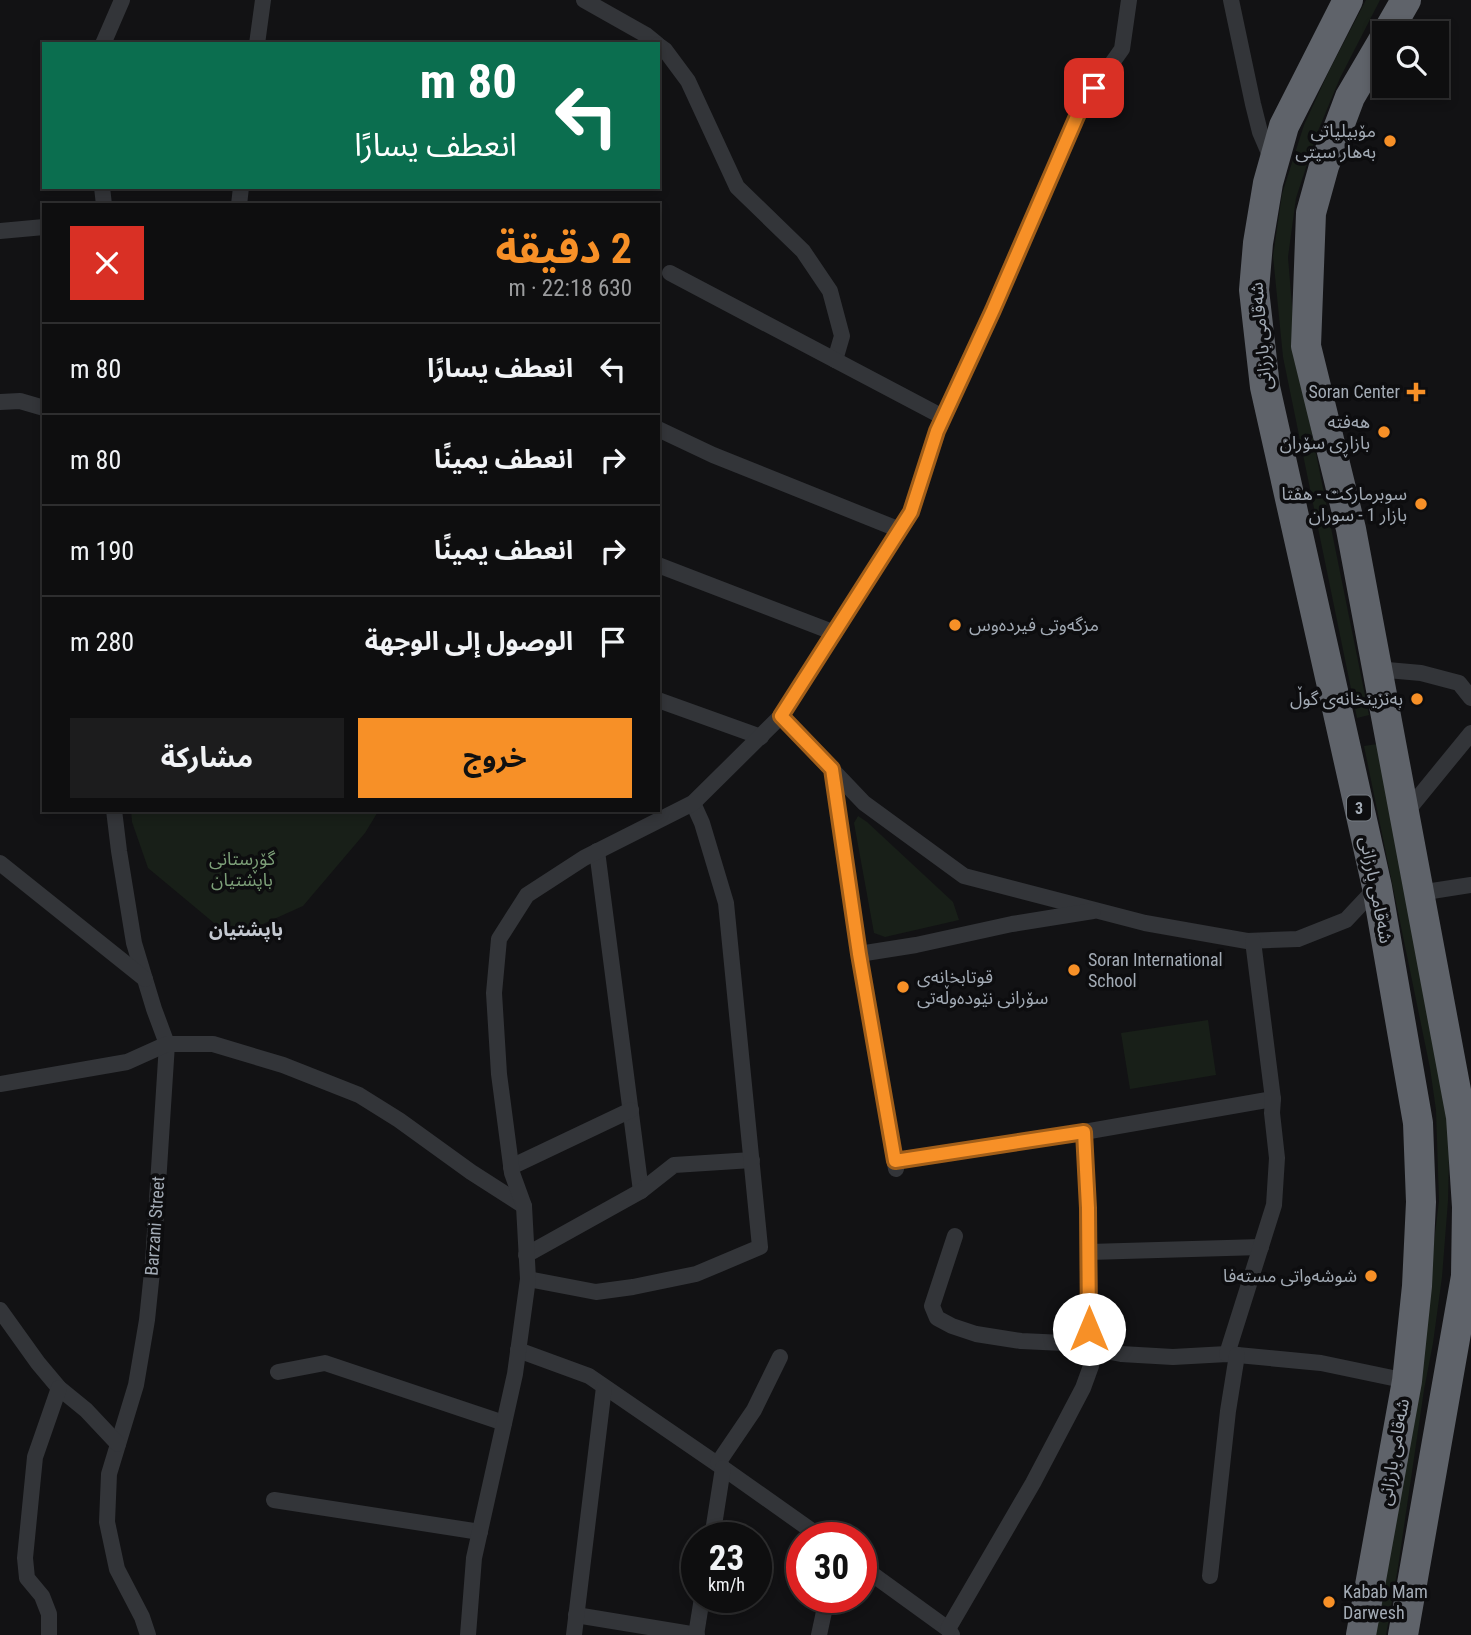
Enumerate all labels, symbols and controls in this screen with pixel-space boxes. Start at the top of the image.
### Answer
map controls [1372,21,1449,98]
button: search [1372,21,1449,98]
text: 80 m [420,53,517,110]
pin [1064,58,1124,118]
icon: arrive [1075,69,1113,107]
icon: left [541,70,632,161]
place label: مۆبیلیاتی بەهار سیتی [1295,120,1376,163]
text: انعطف يسارًا [354,126,517,164]
marker: مۆبیلیاتی بەهار سیتی [1382,133,1398,149]
text: 2 دقيقة [495,224,632,273]
button: close [70,226,144,300]
text: 630 m · 22:18 [508,275,632,302]
street label: شەقامی بارزانی [1245,281,1277,391]
icon: left [594,350,632,388]
text: انعطف يسارًا [427,353,573,383]
text: 80 m [70,354,121,384]
place label: Soran Center [1308,381,1401,402]
marker: Soran Center [1406,382,1426,402]
place label: هەفتە بازاڕی سۆران [1280,411,1370,458]
marker: هەفتە بازاڕی سۆران [1376,424,1392,440]
icon: right [594,441,632,479]
text: انعطف يمينًا [434,444,573,474]
text: 80 m [70,445,121,475]
place label: سوبرماركت - هفتا بازار 1 - سوران [1282,483,1407,526]
marker: سوبرماركت - هفتا بازار 1 - سوران [1413,496,1429,512]
icon: right [594,532,632,570]
text: انعطف يمينًا [434,535,573,565]
text: 190 m [70,536,134,566]
place label: مزگەوتی فیردەوس [969,614,1099,636]
marker: مزگەوتی فیردەوس [947,617,963,633]
icon: arrive [594,623,632,661]
text: الوصول إلى الوجهة [365,626,573,656]
text: 280 m [70,627,134,657]
place label: بەنزینخانەی گوڵ [1290,686,1403,710]
marker: بەنزینخانەی گوڵ [1409,691,1425,707]
button: مشاركة [70,718,344,798]
button: خروج [358,718,632,798]
road number: 3 [1347,796,1371,820]
street label: شەقامی بارزانی [1355,835,1397,945]
park label: گۆڕستانی باپشتیان [209,848,276,891]
district label: باپشتیان [209,918,283,942]
place label: Soran International School [1088,949,1223,991]
marker: Soran International School [1066,962,1082,978]
place label: قوتابخانەی سۆرانی نێودەوڵەتی [917,966,1048,1009]
marker: قوتابخانەی سۆرانی نێودەوڵەتی [895,979,911,995]
street label: Barzani Street [141,1176,168,1276]
place label: شوشەواتی مستەفا [1223,1265,1357,1287]
marker: شوشەواتی مستەفا [1363,1268,1379,1284]
position arrow [1052,1292,1126,1366]
street label: شەقامی بارزانی [1374,1397,1414,1507]
speed limit sign: 30 [786,1522,877,1613]
text: 23 [709,1538,744,1579]
text: km/h [708,1574,745,1595]
place label: Kabab Mam Darwesh [1343,1581,1428,1623]
marker: Kabab Mam Darwesh [1321,1594,1337,1610]

